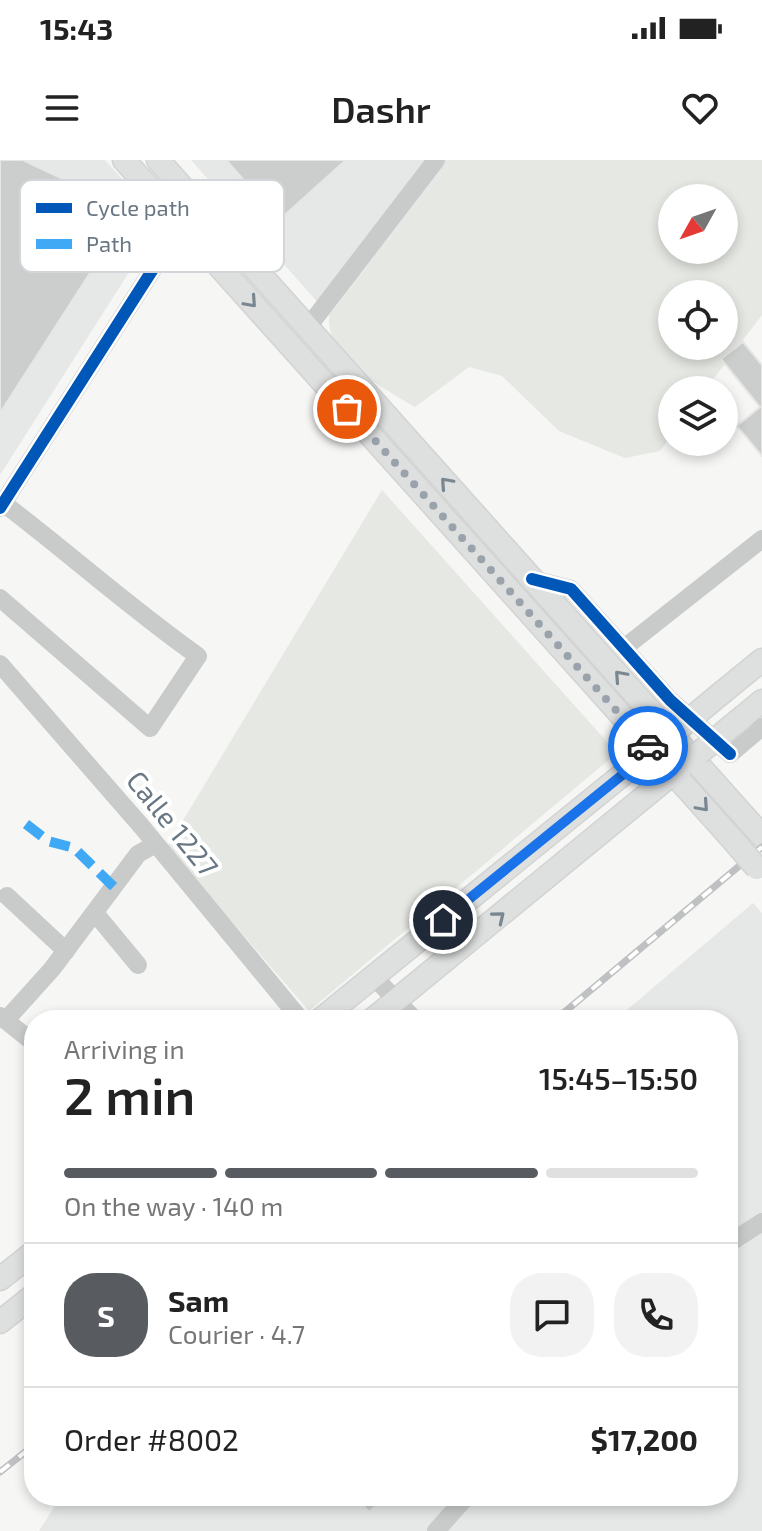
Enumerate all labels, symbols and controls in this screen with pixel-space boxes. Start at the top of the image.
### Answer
text: 15:43 [40,10,113,46]
icon: menu [40,86,84,130]
icon: heart [678,86,722,130]
text: Dashr [331,87,431,130]
legend [20,180,284,272]
north arrow [658,184,738,264]
map controls [658,184,738,456]
text: Cycle path [86,194,190,220]
text: Path [86,230,132,256]
button: locate [658,280,738,360]
one-way arrow [241,292,255,307]
pin [313,375,381,443]
button: layers [658,376,738,456]
icon: bag [325,387,369,431]
one-way arrow [442,477,456,492]
one-way arrow [615,671,629,686]
courier [608,706,688,786]
icon: car [626,724,670,768]
street label: Calle 1227 [120,763,226,883]
one-way arrow [693,797,707,812]
pin [409,886,477,954]
icon: home [421,898,465,942]
one-way arrow [490,912,505,926]
text: Arriving in [64,1033,185,1064]
text: 15:45–15:50 [539,1060,698,1096]
text: 2 min [64,1063,195,1125]
text: On the way · 140 m [64,1190,283,1221]
button: chat [510,1273,594,1357]
button: phone [614,1273,698,1357]
text: Sam [168,1282,229,1318]
text: S [97,1297,115,1333]
text: Courier · 4.7 [168,1318,305,1349]
text: Order #8002 [64,1421,239,1457]
text: $17,200 [590,1421,698,1457]

